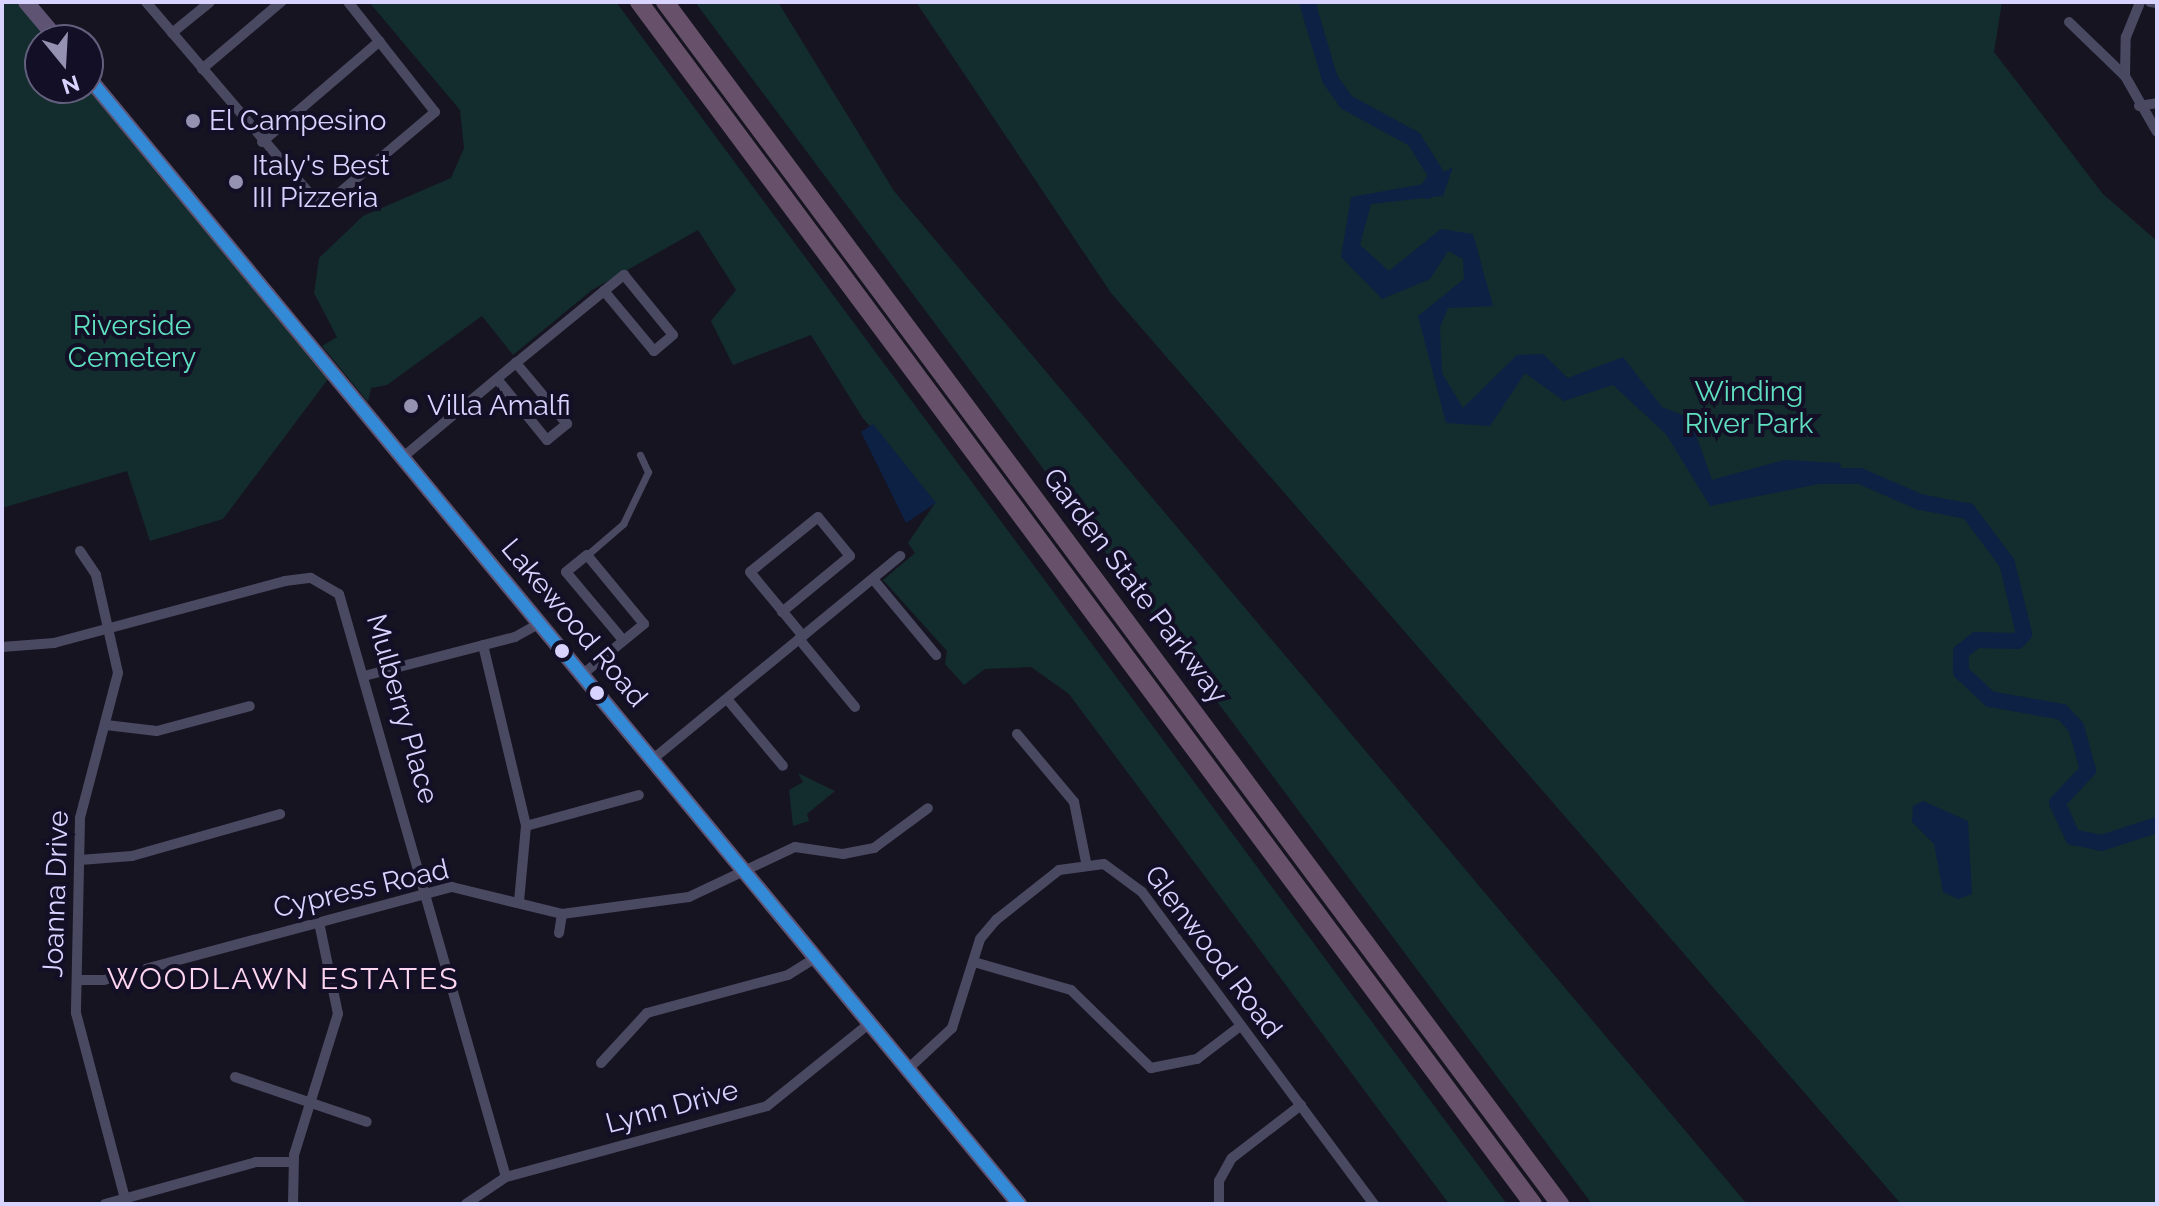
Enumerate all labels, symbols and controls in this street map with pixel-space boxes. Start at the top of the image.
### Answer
north arrow [24,24,104,104]
text: N [59,70,83,100]
place label: El Campesino [209,104,387,138]
marker: El Campesino [184,112,202,130]
place label: Italy's Best III Pizzeria [252,149,390,215]
marker: Italy's Best III Pizzeria [227,173,245,191]
park label: Riverside Cemetery [68,309,196,375]
park label: Winding River Park [1684,375,1814,441]
place label: Villa Amalfi [427,389,571,423]
marker: Villa Amalfi [402,397,420,415]
street label: Garden State Parkway [1036,462,1234,710]
street label: Lakewood Road [494,532,654,714]
street label: Mulberry Place [359,610,445,808]
unlabelled marker [554,643,570,659]
unlabelled marker [589,685,605,701]
street label: Joanna Drive [36,810,76,978]
street label: Cypress Road [270,853,452,925]
street label: Glenwood Road [1137,859,1289,1045]
district label: WOODLAWN ESTATES [107,961,459,997]
street label: Lynn Drive [602,1073,742,1141]

